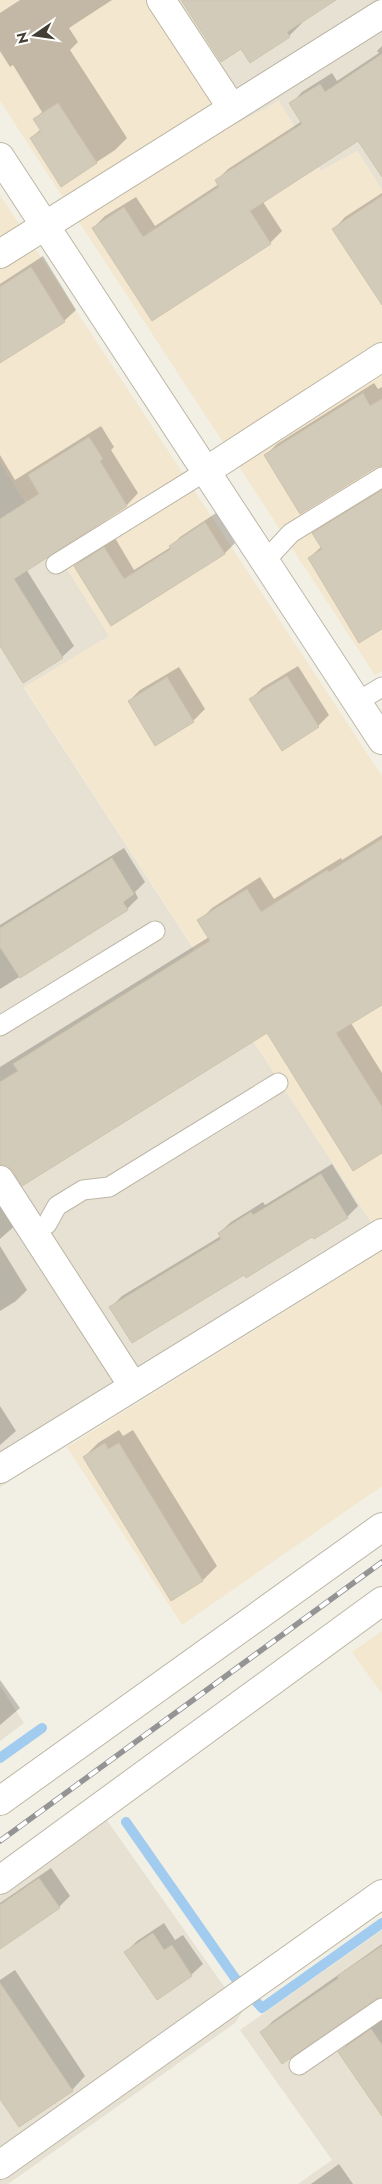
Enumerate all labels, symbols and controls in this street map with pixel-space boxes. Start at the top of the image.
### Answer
north arrow [10,10,60,60]
text: N [11,30,33,46]

